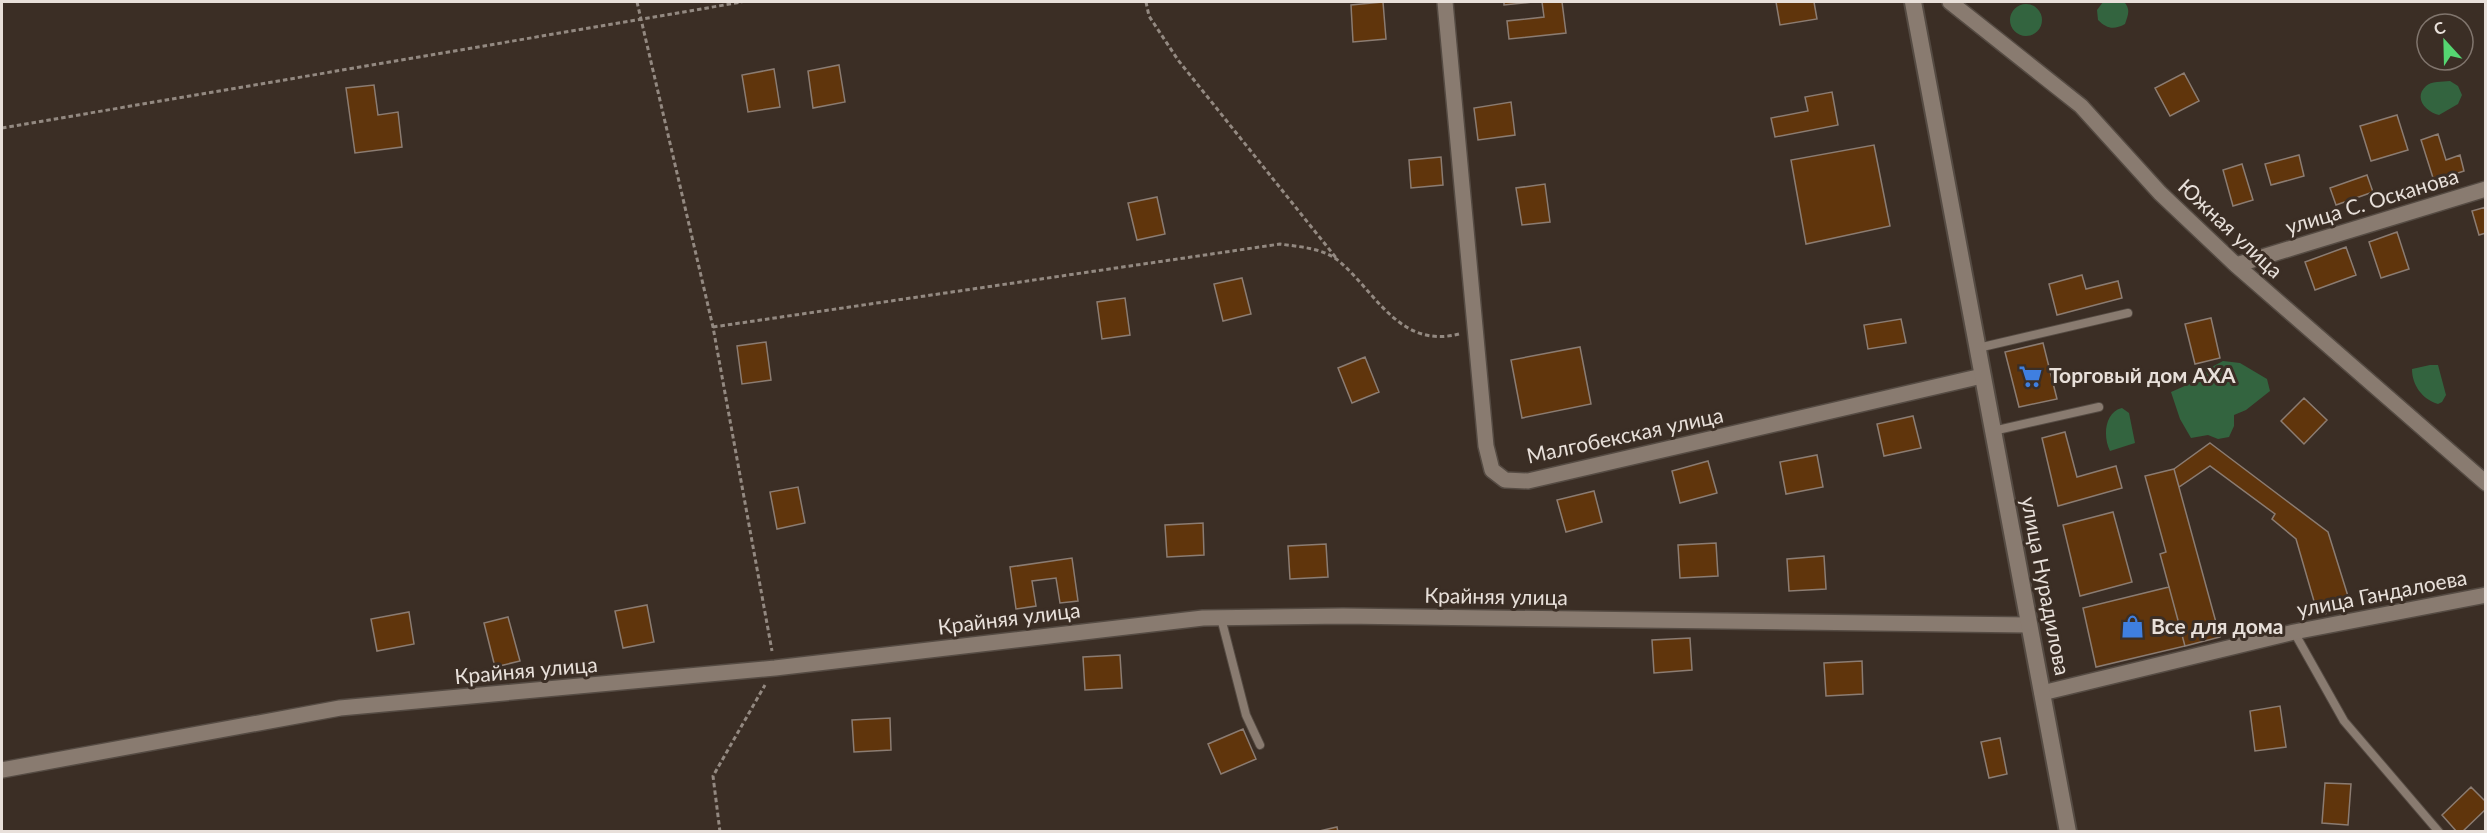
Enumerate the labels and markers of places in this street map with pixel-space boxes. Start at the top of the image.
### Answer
place label: Торговый дом АХА [2049,362,2236,387]
supermarket icon: Торговый дом АХА [2018,363,2044,389]
place label: Все для дома [2151,613,2283,638]
shop icon: Все для дома [2120,614,2146,640]

